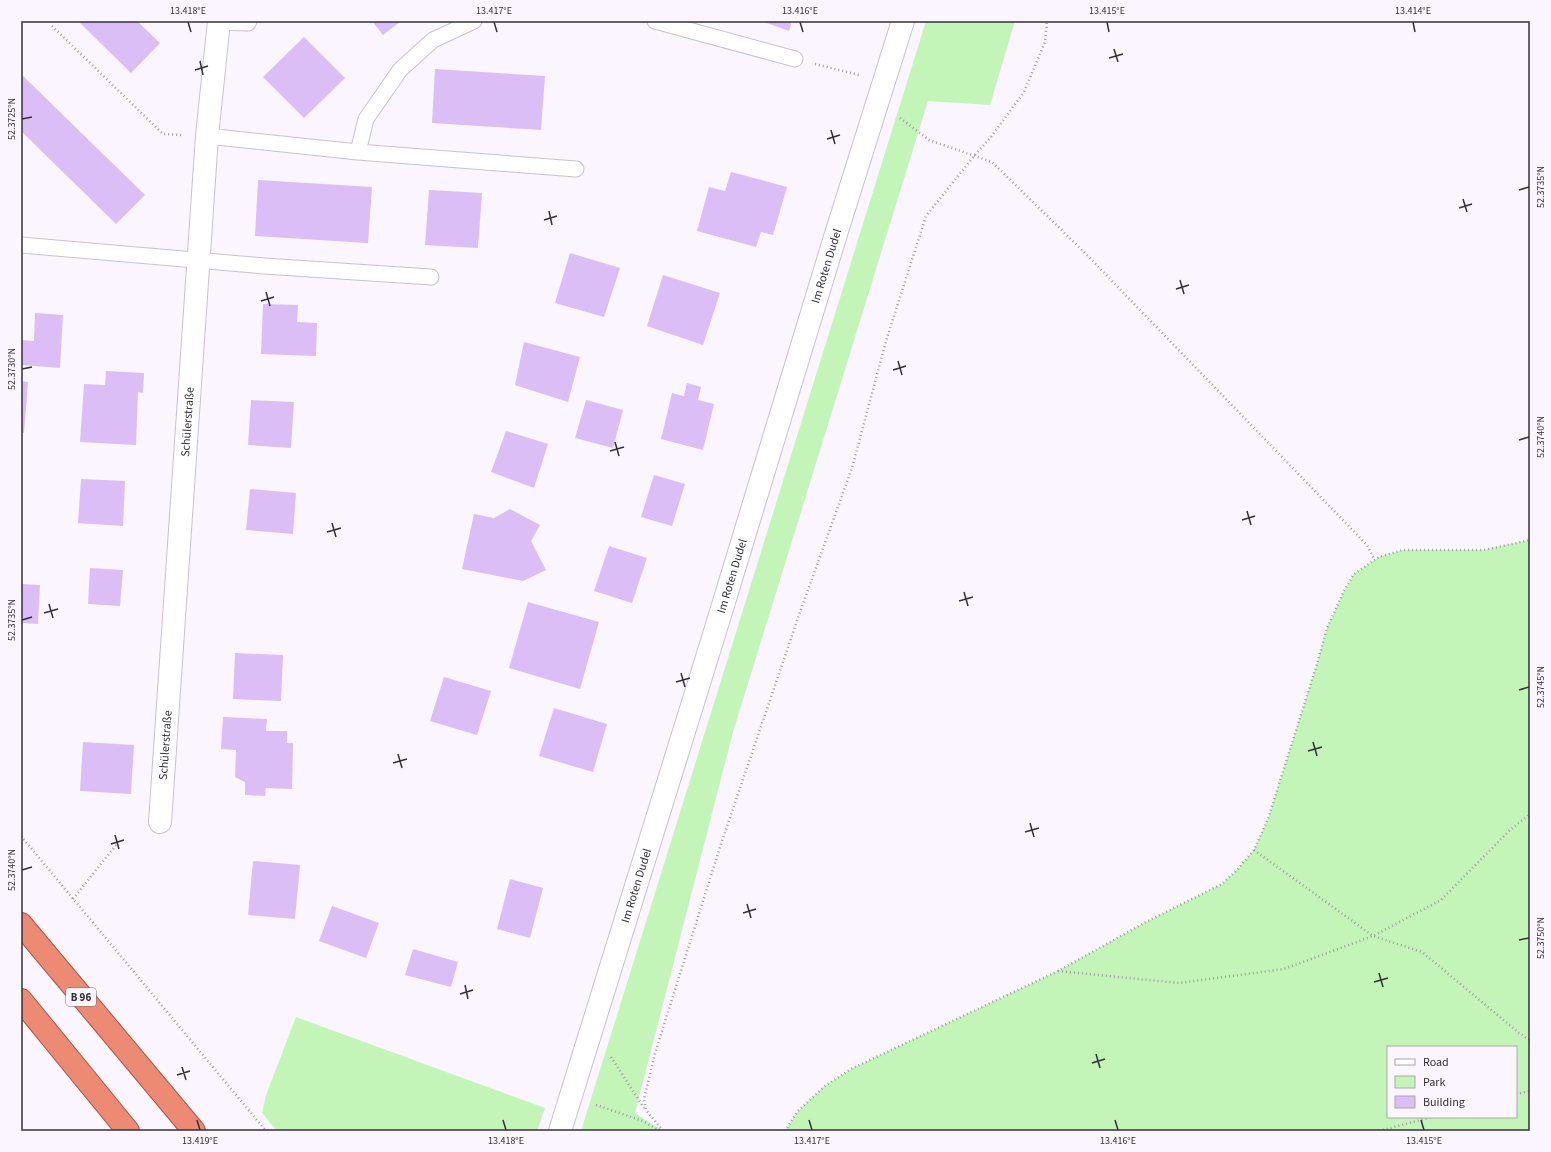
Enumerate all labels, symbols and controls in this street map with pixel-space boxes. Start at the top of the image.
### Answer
text: 13.418°E [170,4,206,18]
text: 13.417°E [476,4,512,18]
text: 13.416°E [782,4,818,18]
text: 13.415°E [1089,4,1125,18]
text: 13.414°E [1395,4,1431,18]
text: 52.3725°N [5,98,19,140]
text: 52.3735°N [1534,166,1548,208]
street label: Im Roten Dudel [807,227,846,305]
text: 52.3730°N [5,348,19,390]
street label: Schülerstraße [177,387,199,457]
text: 52.3740°N [1534,416,1548,458]
street label: Im Roten Dudel [713,537,752,615]
text: 52.3735°N [5,599,19,641]
text: 52.3745°N [1534,666,1548,708]
street label: Schülerstraße [155,710,177,781]
street label: Im Roten Dudel [617,846,656,925]
text: 52.3740°N [5,849,19,891]
text: 52.3750°N [1534,917,1548,959]
road number: B 96 [66,988,96,1006]
legend [1387,1046,1517,1118]
text: Road [1423,1054,1449,1071]
text: Park [1423,1074,1445,1091]
text: Building [1423,1094,1465,1111]
text: 13.419°E [182,1134,218,1148]
text: 13.418°E [488,1134,524,1148]
text: 13.417°E [794,1134,830,1148]
text: 13.416°E [1100,1134,1136,1148]
text: 13.415°E [1406,1134,1442,1148]

